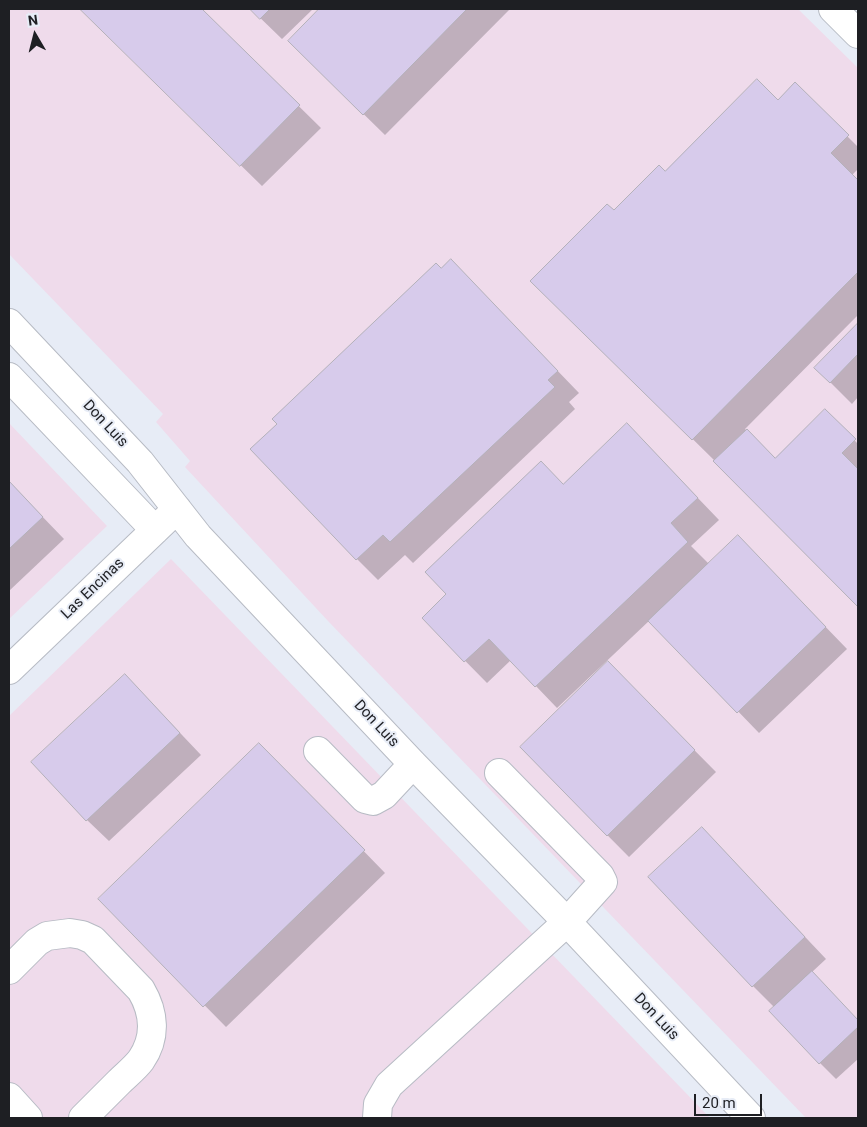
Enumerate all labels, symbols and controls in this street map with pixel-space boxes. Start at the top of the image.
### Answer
north arrow [10,10,60,60]
text: N [27,12,39,29]
street label: Don Luis [79,397,131,451]
street label: Las Encinas [58,555,128,623]
street label: Don Luis [350,697,402,751]
street label: Don Luis [630,990,682,1044]
scale bar [697,1084,764,1116]
text: 20 m [702,1094,736,1112]

